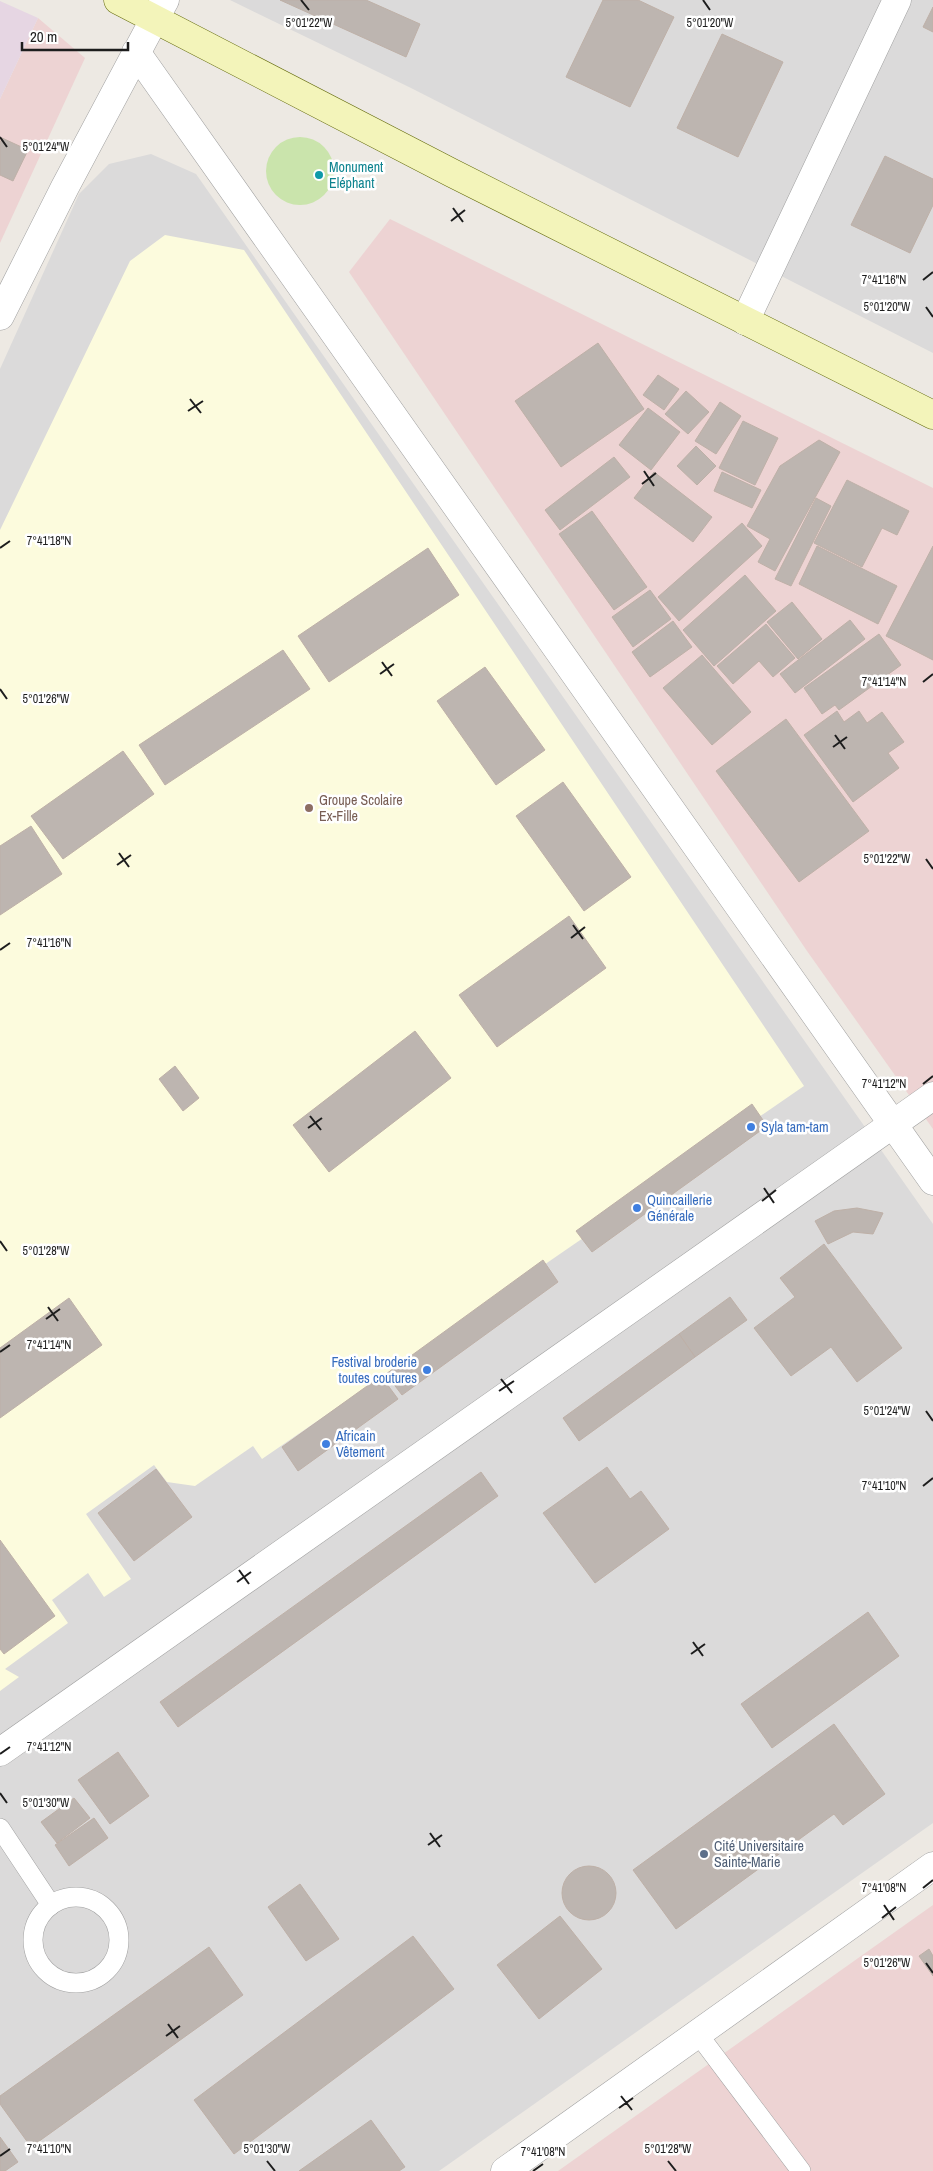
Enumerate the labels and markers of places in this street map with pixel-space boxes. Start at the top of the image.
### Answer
place label: Monument Eléphant [329,158,383,192]
marker: Monument Eléphant [313,169,325,181]
place label: Groupe Scolaire Ex-Fille [319,791,403,825]
marker: Groupe Scolaire Ex-Fille [303,802,315,814]
place label: Syla tam-tam [761,1118,829,1136]
marker: Syla tam-tam [745,1121,757,1133]
place label: Quincaillerie Générale [647,1191,712,1225]
marker: Quincaillerie Générale [631,1202,643,1214]
place label: Festival broderie toutes coutures [331,1353,417,1387]
marker: Festival broderie toutes coutures [421,1364,433,1376]
place label: Africain Vêtement [335,1427,385,1461]
marker: Africain Vêtement [320,1438,332,1450]
place label: Cité Universitaire Sainte-Marie [714,1837,804,1871]
marker: Cité Universitaire Sainte-Marie [698,1848,710,1860]

